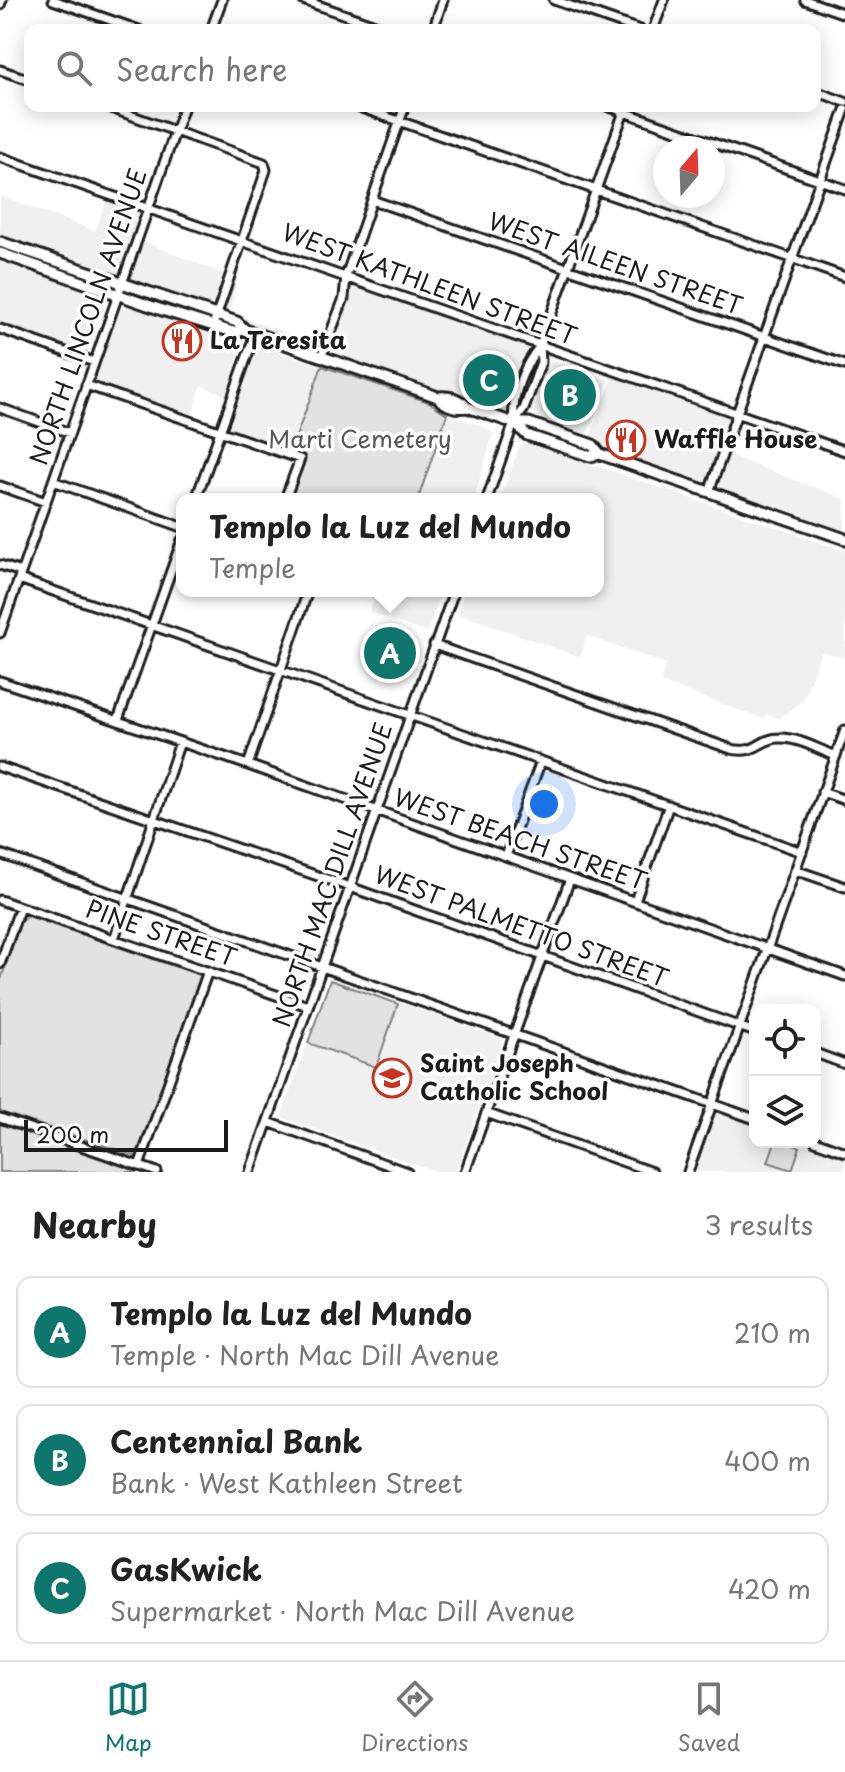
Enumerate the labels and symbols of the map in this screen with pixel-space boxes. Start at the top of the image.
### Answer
north arrow [653,136,725,208]
street label: NORTH LINCOLN AVENUE [19,163,155,469]
street label: WEST AILEEN STREET [484,202,748,323]
street label: WEST KATHLEEN STREET [277,213,582,353]
restaurant icon: La Teresita [161,320,203,362]
place label: La Teresita [210,321,347,357]
pin: C [463,350,515,410]
pin: B [544,365,596,425]
restaurant icon: Waffle House [605,419,647,461]
park label: Marti Cemetery [268,420,452,456]
place label: Waffle House [654,420,817,456]
pin: A [364,623,416,683]
street label: NORTH MAC DILL AVENUE [262,717,400,1031]
street label: WEST BEACH STREET [389,778,652,898]
your location [524,784,564,824]
street label: WEST PALMETTO STREET [370,855,674,995]
street label: PINE STREET [82,890,242,975]
place label: Saint Joseph Catholic School [420,1044,608,1108]
school or university icon: Saint Joseph Catholic School [371,1057,413,1099]
scale bar [24,1116,228,1152]

